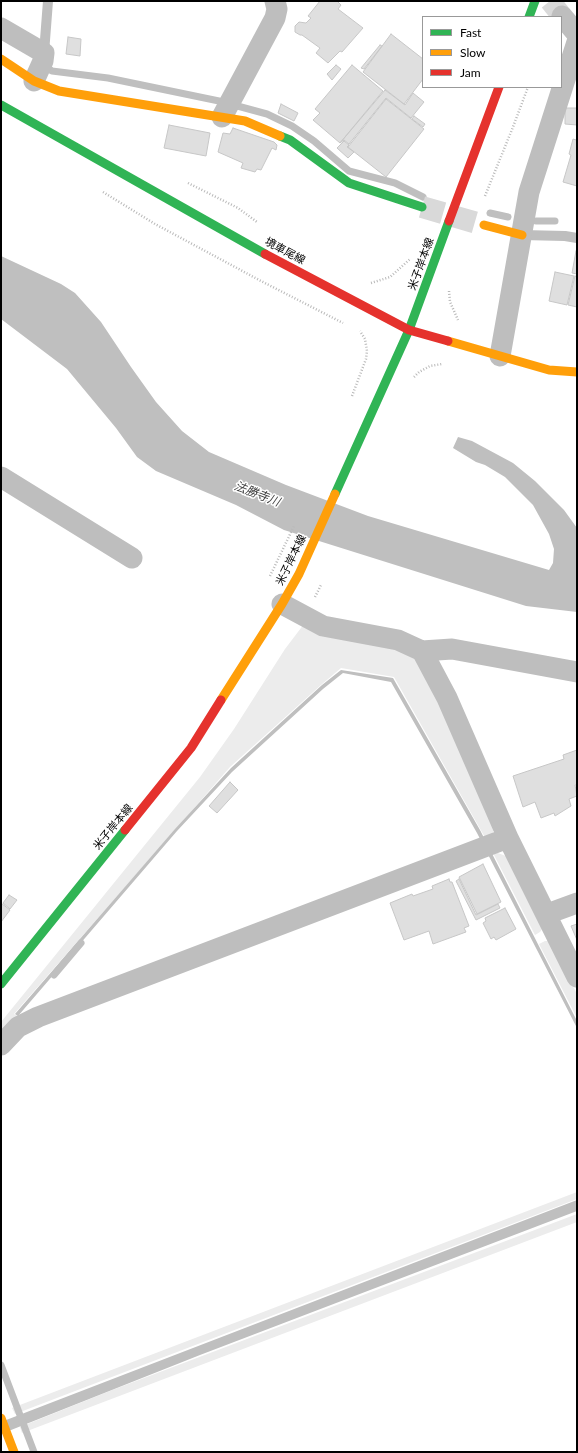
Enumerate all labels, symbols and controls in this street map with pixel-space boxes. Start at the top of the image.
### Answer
legend [422,16,562,88]
text: Fast [460,25,481,40]
text: Slow [460,45,485,60]
text: Jam [460,65,481,80]
street label: 境車尾線 [262,235,308,267]
street label: 米子岸本線 [405,236,437,292]
water label: 法勝寺川 [232,479,282,509]
street label: 米子岸本線 [273,532,309,588]
street label: 米子岸本線 [91,801,135,853]

